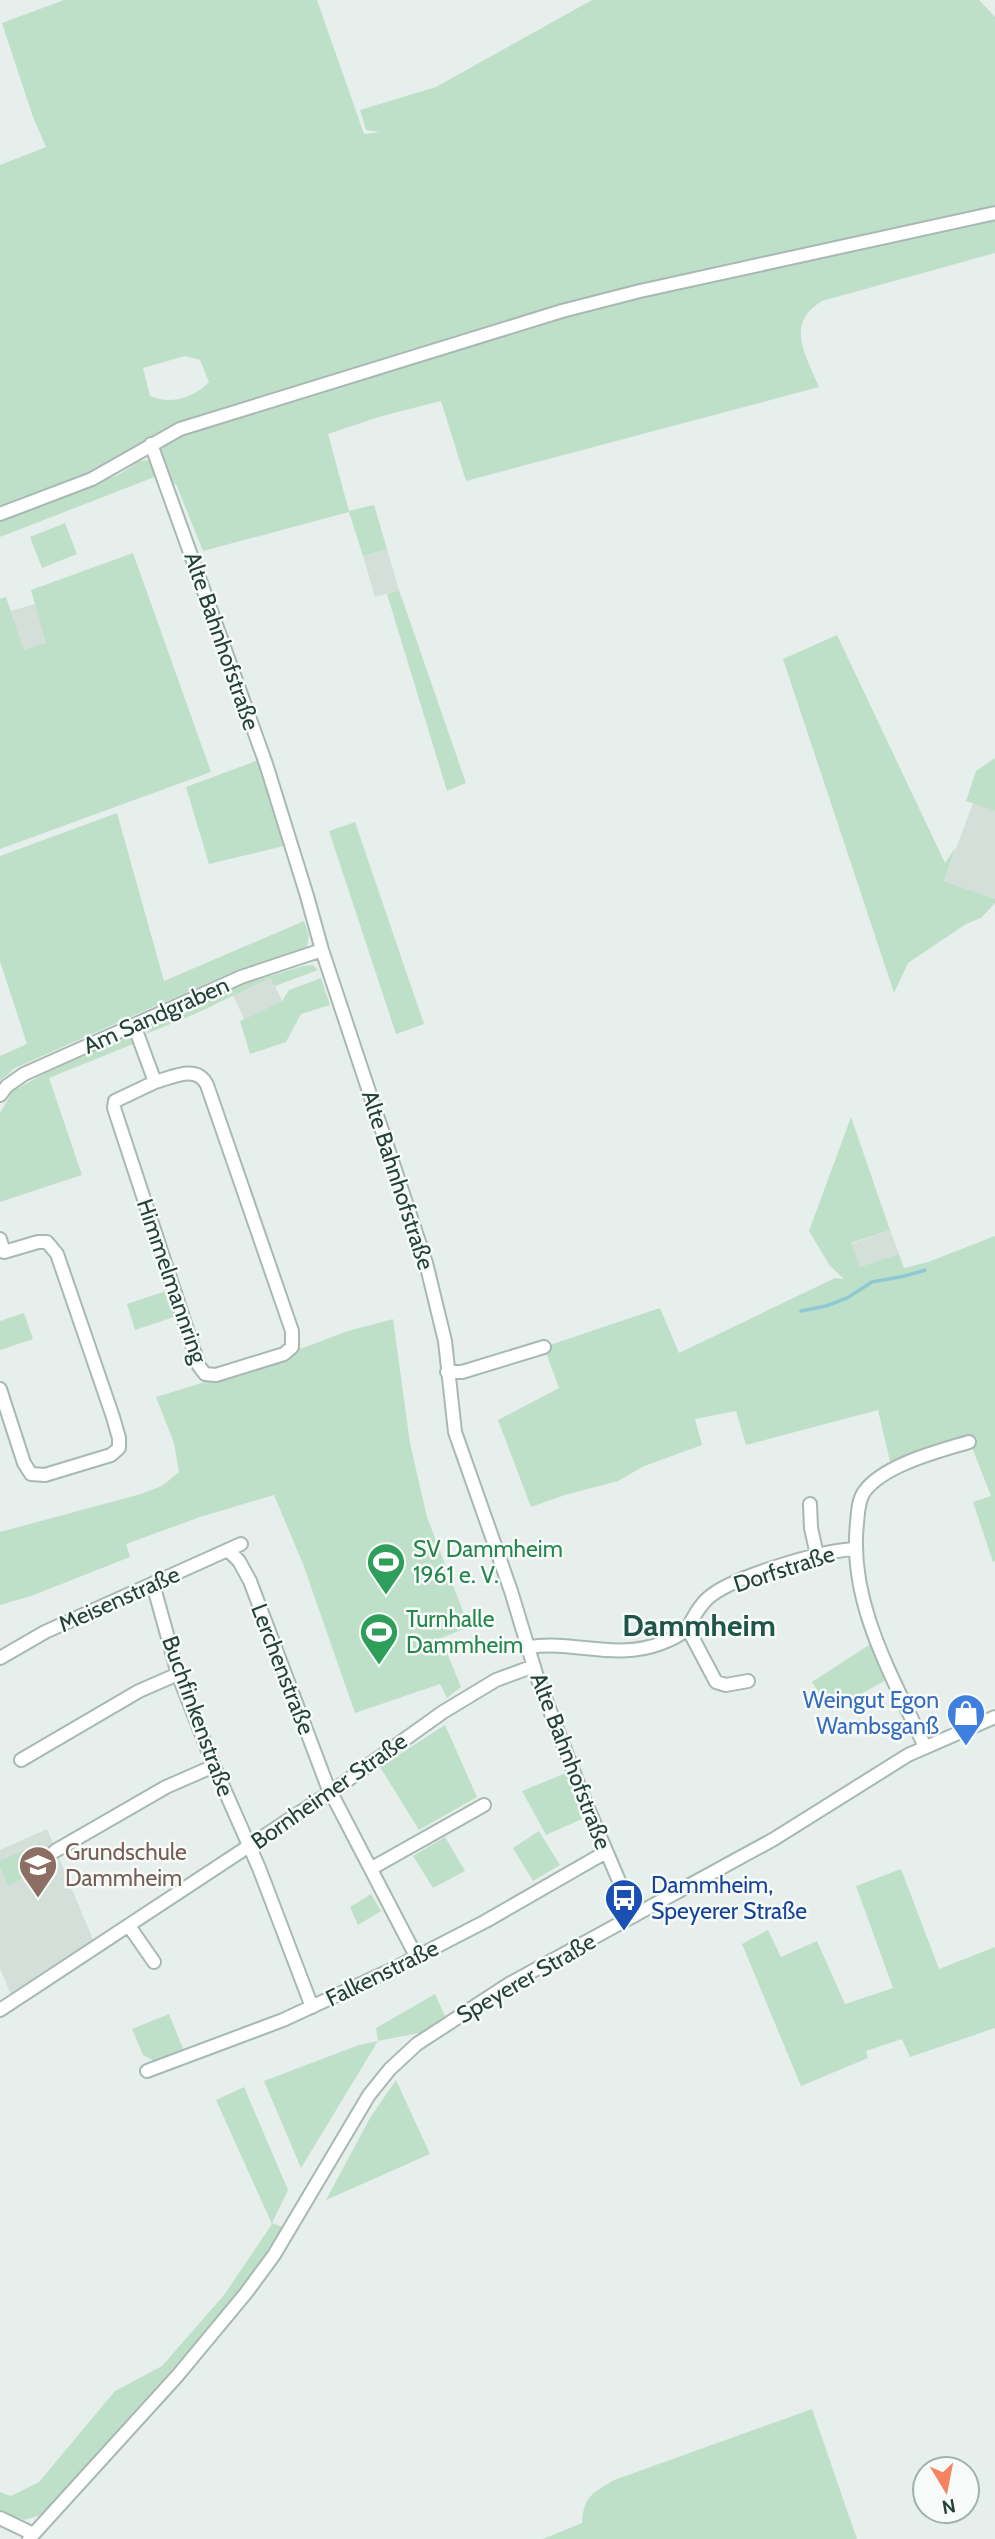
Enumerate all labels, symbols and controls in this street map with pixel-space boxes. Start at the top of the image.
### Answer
street label: Alte Bahnhofstraße [178,548,266,734]
street label: Am Sandgraben [79,970,233,1060]
street label: Alte Bahnhofstraße [356,1087,440,1273]
street label: Himmelmannring [131,1195,213,1367]
place label: SV Dammheim 1961 e. V. [413,1535,563,1589]
street label: Dorfstraße [730,1539,838,1598]
sports icon: SV Dammheim 1961 e. V. [365,1541,407,1596]
street label: Meisenstraße [54,1560,184,1638]
street label: Lerchenstraße [245,1600,321,1739]
place label: Turnhalle Dammheim [406,1605,523,1659]
district label: Dammheim [622,1607,776,1644]
sports icon: Turnhalle Dammheim [358,1611,400,1666]
street label: Buchfinkenstraße [156,1632,240,1800]
street label: Alte Bahnhofstraße [524,1669,618,1854]
place label: Weingut Egon Wambsganß [803,1686,939,1740]
shop icon: Weingut Egon Wambsganß [945,1692,987,1747]
street label: Bornheimer Straße [246,1727,413,1855]
place label: Grundschule Dammheim [65,1838,187,1892]
school or university icon: Grundschule Dammheim [17,1844,59,1899]
place label: Dammheim, Speyerer Straße [651,1871,807,1925]
bus stop icon: Dammheim, Speyerer Straße [603,1877,645,1932]
street label: Speyerer Straße [451,1927,601,2029]
street label: Falkenstraße [321,1934,443,2012]
north arrow [911,2455,981,2525]
text: N [940,2494,957,2519]

